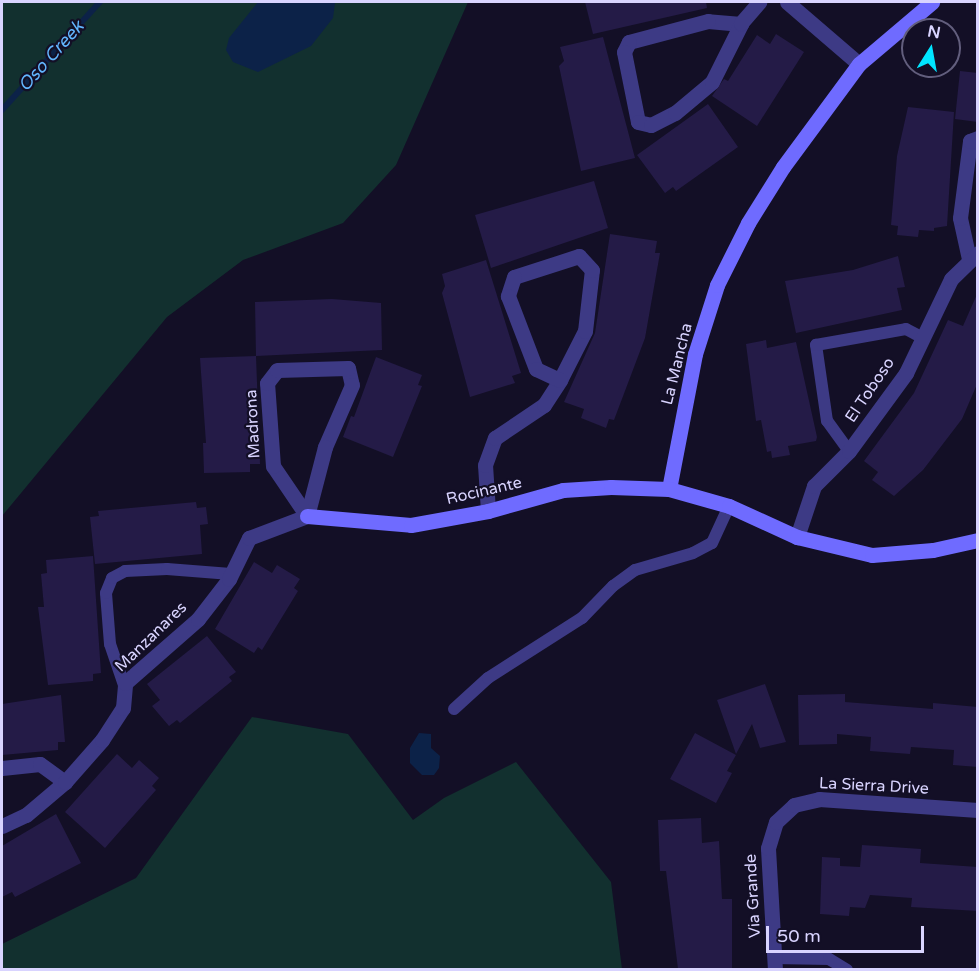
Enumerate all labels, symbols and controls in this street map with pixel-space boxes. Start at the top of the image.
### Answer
water label: Oso Creek [14,16,88,96]
north arrow [901,18,961,78]
text: N [926,21,942,43]
street label: La Mancha [658,321,696,407]
street label: El Toboso [841,354,899,426]
street label: Madrona [242,389,264,459]
street label: Rocinante [444,473,524,509]
street label: Manzanares [111,598,191,676]
street label: La Sierra Drive [819,774,929,798]
street label: Via Grande [741,853,765,939]
scale bar [769,914,926,952]
text: 50 m [777,925,821,947]

